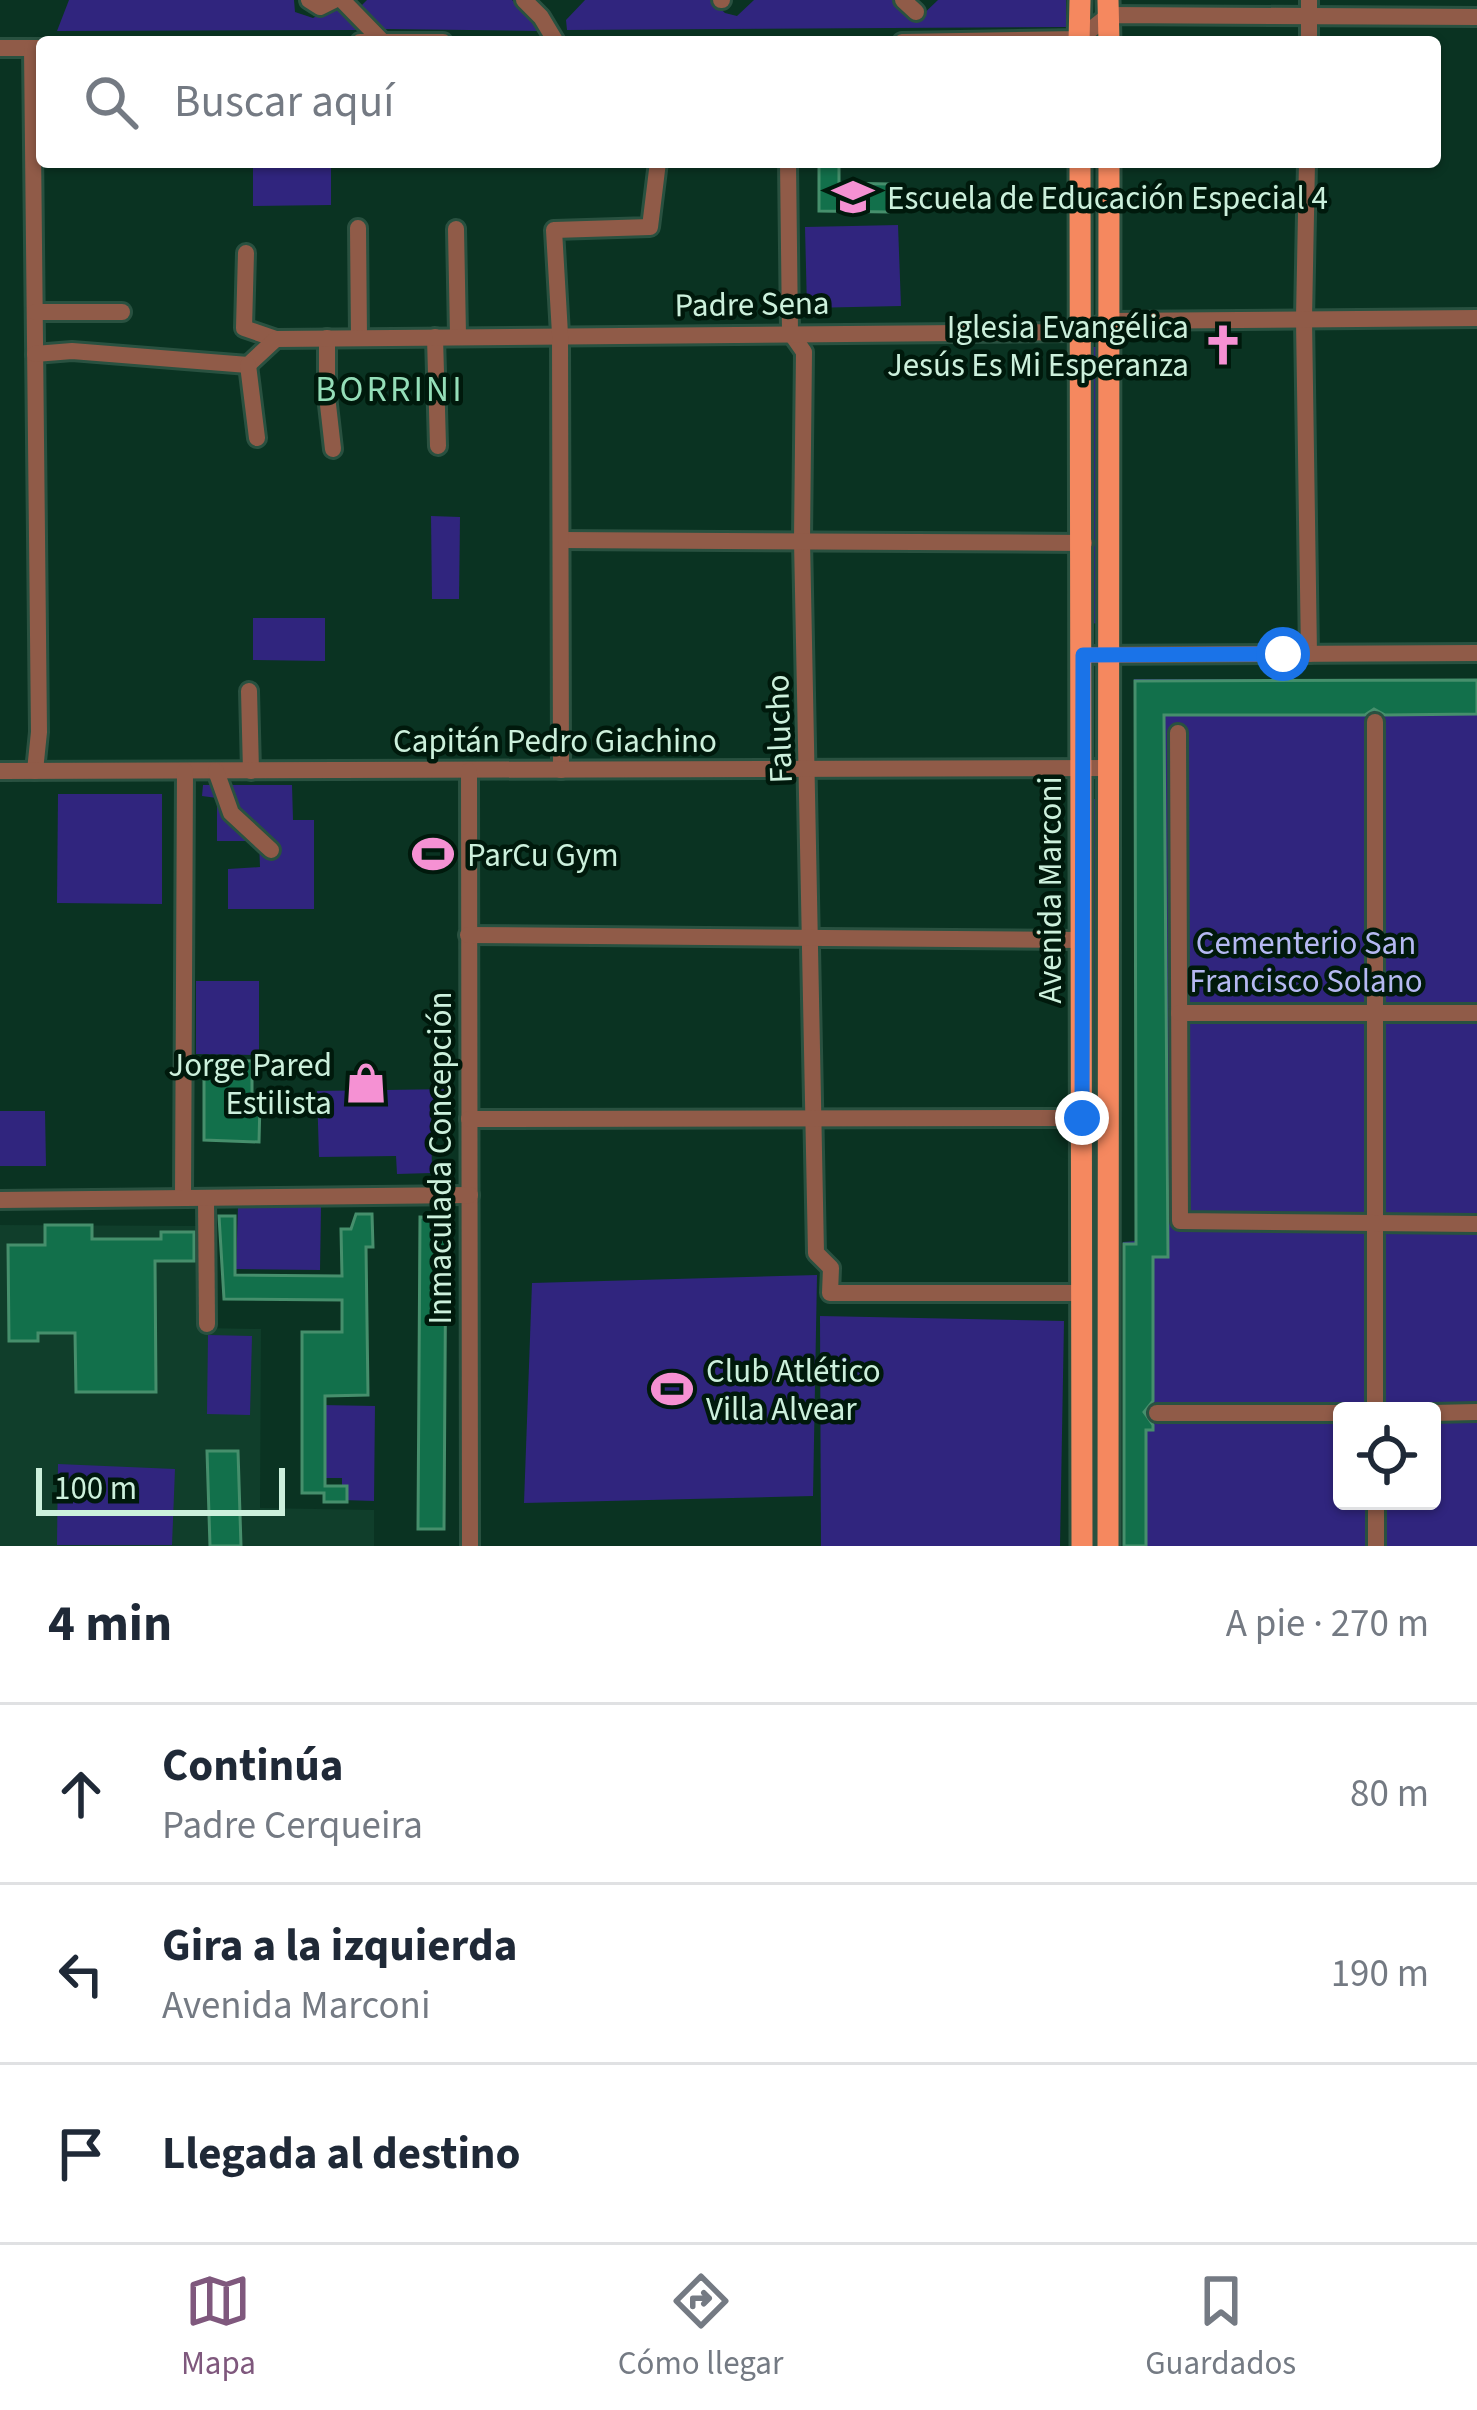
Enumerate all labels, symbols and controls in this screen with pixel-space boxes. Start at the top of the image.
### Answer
search box [36,36,1441,168]
icon: search [78,69,144,135]
text: Buscar aquí [174,70,394,134]
school or university icon: Escuela de Educación Especial 4 [830,174,876,220]
place label: Escuela de Educación Especial 4 [887,175,1328,222]
street label: Padre Sena [674,280,830,329]
place label: Iglesia Evangélica Jesús Es Mi Esperanza [887,304,1189,389]
church icon: Iglesia Evangélica Jesús Es Mi Esperanza [1200,322,1246,368]
district label: BORRINI [315,364,465,415]
route start [1256,627,1310,681]
street label: Falucho [754,674,805,784]
street label: Capitán Pedro Giachino [393,718,717,765]
street label: Avenida Marconi [1027,776,1074,1004]
sports icon: ParCu Gym [410,831,456,877]
place label: ParCu Gym [467,832,619,879]
park label: Cementerio San Francisco Solano [1189,920,1423,1005]
street label: Inmaculada Concepción [417,991,464,1325]
place label: Jorge Pared Estilista [168,1042,332,1127]
shop icon: Jorge Pared Estilista [343,1060,389,1106]
route end [1055,1091,1109,1145]
place label: Club Atlético Villa Alvear [706,1348,881,1433]
sports icon: Club Atlético Villa Alvear [649,1366,695,1412]
map controls [1333,1402,1441,1510]
button: locate [1333,1402,1441,1510]
scale bar [36,1462,285,1515]
text: 100 m [54,1465,137,1512]
text: 4 min [48,1588,172,1660]
text: A pie · 270 m [1226,1596,1429,1652]
text: Continúa [162,1734,344,1798]
icon: ahead [48,1761,114,1827]
text: 80 m [1350,1766,1429,1822]
text: Padre Cerqueira [162,1798,423,1854]
text: Gira a la izquierda [162,1914,518,1978]
icon: left [48,1941,114,2007]
text: 190 m [1331,1946,1429,2002]
text: Avenida Marconi [162,1978,431,2034]
icon: arrive [48,2121,114,2187]
text: Llegada al destino [162,2122,521,2186]
tab: Mapa [181,2268,256,2387]
tab: Cómo llegar [618,2268,783,2387]
tab: Guardados [1145,2268,1296,2387]

